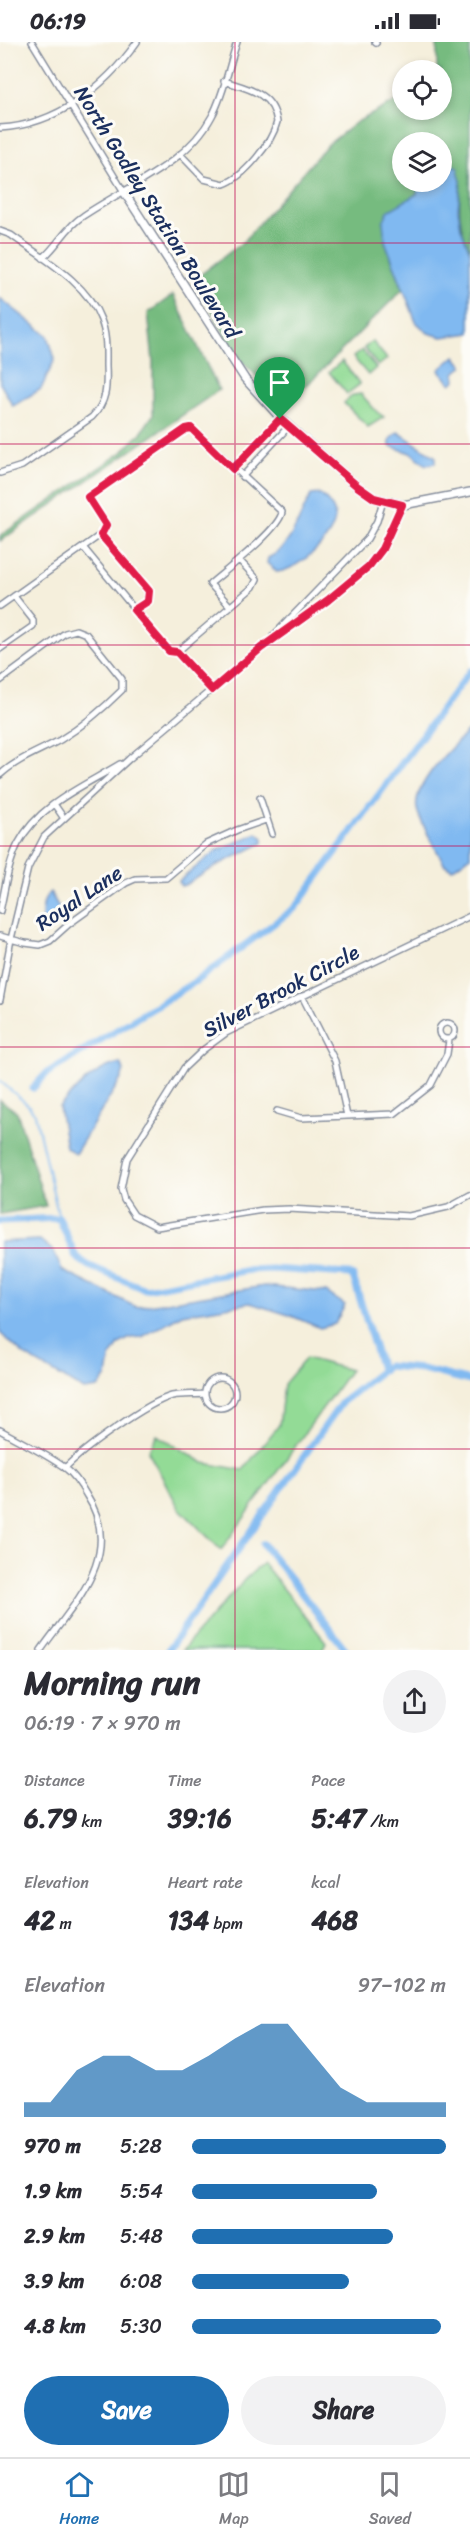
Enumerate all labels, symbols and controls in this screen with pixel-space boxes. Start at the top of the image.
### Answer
text: 06:19 [30,2,86,41]
map controls [392,60,452,192]
button: locate [392,60,452,120]
street label: North Godley Station Boulevard [63,78,252,348]
button: layers [392,132,452,192]
pin [254,357,305,419]
icon: arrive [263,366,296,399]
street label: Royal Lane [27,855,131,941]
street label: Silver Brook Circle [196,934,366,1048]
text: Morning run [24,1654,200,1712]
button: share [383,1670,446,1733]
text: 06:19 · 7 × 970 m [24,1706,181,1741]
text: Distance [24,1766,85,1795]
text: Time [168,1766,201,1795]
text: Pace [311,1766,345,1795]
text: 6.79 [24,1795,77,1841]
text: 39:16 [168,1795,232,1841]
text: 5:47 [311,1795,366,1841]
text: km [77,1807,102,1836]
text: /km [366,1807,399,1836]
text: Elevation [24,1868,89,1897]
text: Heart rate [168,1868,243,1897]
text: kcal [311,1868,340,1897]
text: 42 [24,1897,55,1943]
text: 134 [168,1897,209,1943]
text: 468 [311,1897,358,1943]
text: m [55,1909,72,1938]
text: bpm [209,1909,243,1938]
text: Elevation [24,1968,105,2003]
text: 97–102 m [358,1968,446,2003]
text: 970 m [24,2129,81,2164]
text: 5:28 [120,2129,162,2164]
text: 1.9 km [24,2174,82,2209]
text: 5:54 [120,2174,163,2209]
text: 2.9 km [24,2219,85,2254]
text: 5:48 [120,2219,163,2254]
text: 3.9 km [24,2264,84,2299]
text: 6:08 [120,2264,162,2299]
text: 4.8 km [24,2309,86,2344]
text: 5:30 [120,2309,162,2344]
button: Save [24,2376,229,2445]
button: Share [241,2376,446,2445]
tab: Home [59,2468,99,2533]
tab: Map [217,2468,250,2533]
tab: Saved [369,2468,411,2533]

